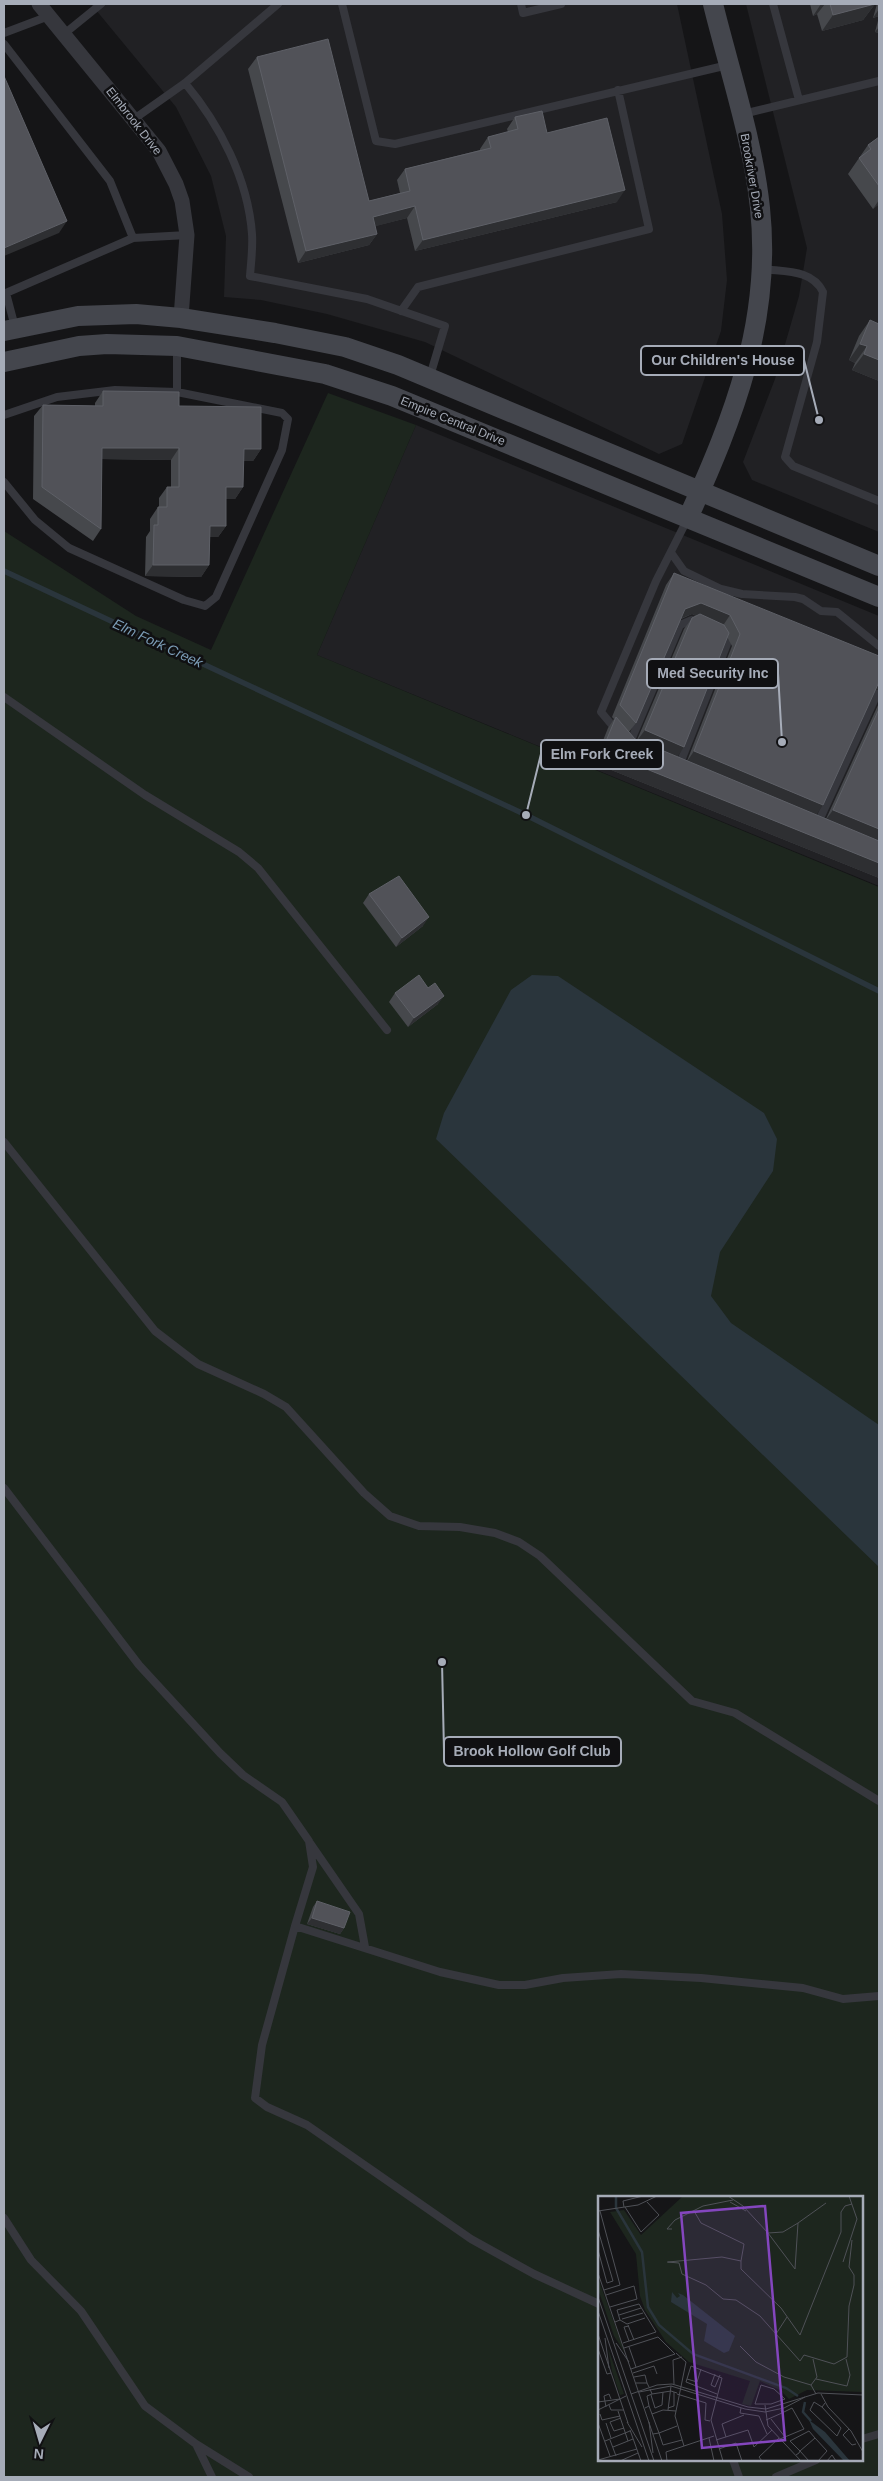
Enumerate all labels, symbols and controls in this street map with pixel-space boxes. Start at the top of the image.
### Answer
street label: Elmbrook Drive [103,84,165,158]
street label: Brookriver Drive [738,132,766,220]
callout: Our Children's House [641,346,804,375]
text: Our Children's House [651,352,795,368]
street label: Empire Central Drive [399,394,508,448]
water label: Elm Fork Creek [111,615,206,671]
callout: Med Security Inc [647,659,778,688]
text: Med Security Inc [657,665,769,681]
callout: Elm Fork Creek [541,740,663,769]
text: Elm Fork Creek [551,746,654,762]
callout: Brook Hollow Golf Club [444,1737,621,1766]
text: Brook Hollow Golf Club [453,1743,611,1759]
inset map [598,2196,863,2461]
north arrow [15,2416,65,2466]
text: N [33,2446,45,2462]

